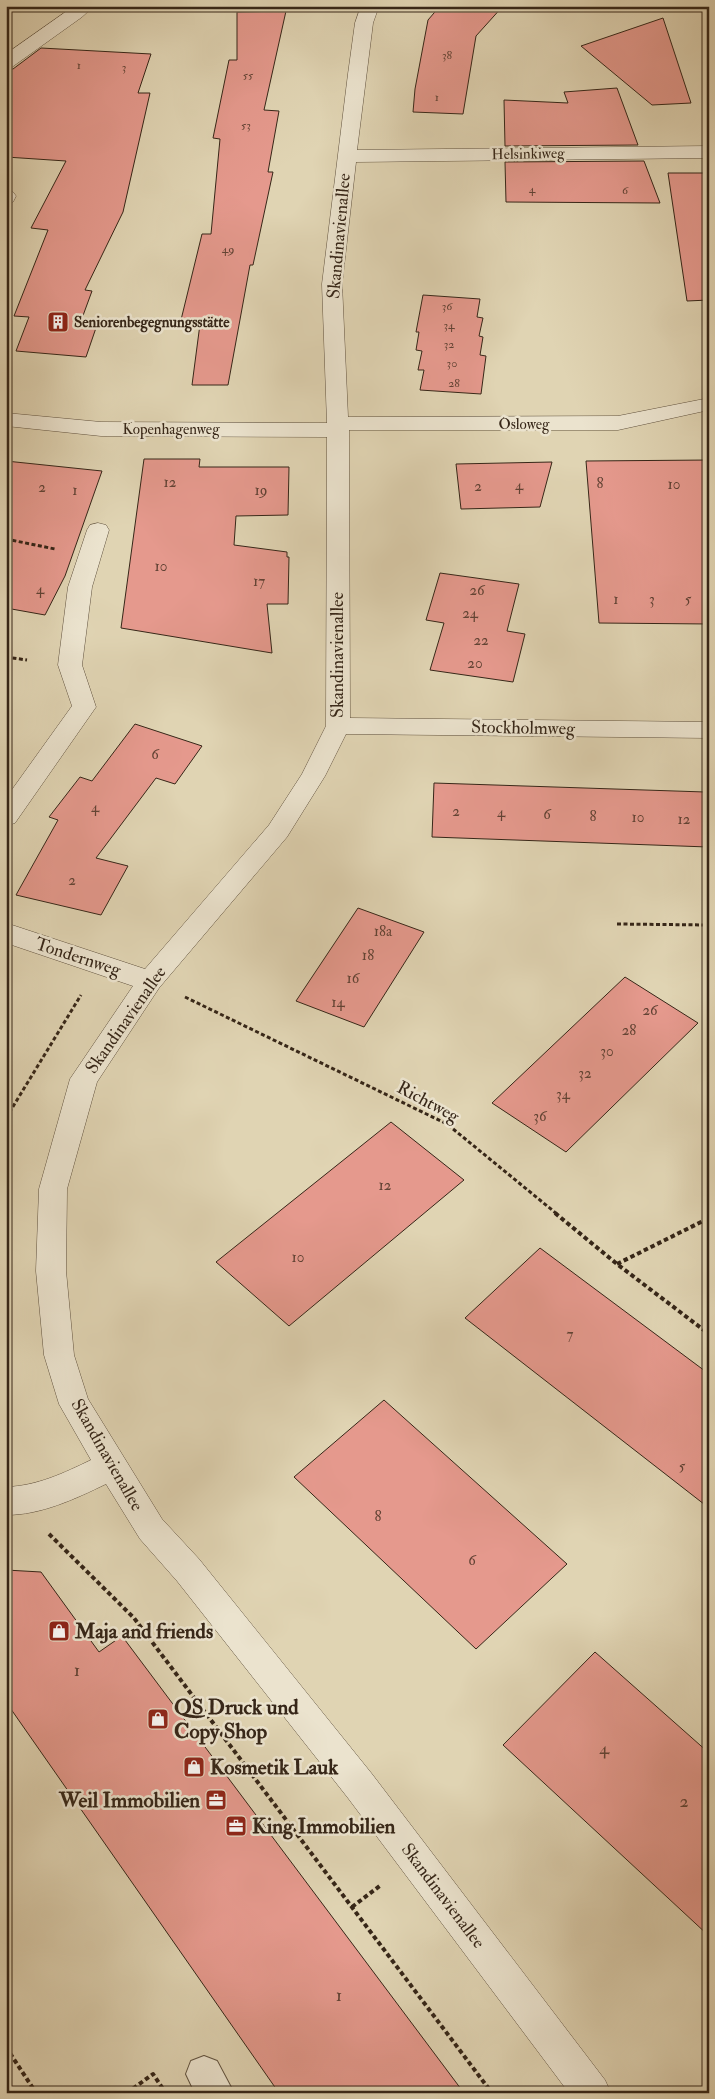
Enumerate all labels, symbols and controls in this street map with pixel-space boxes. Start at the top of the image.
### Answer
house number: 38 [442,48,452,63]
house number: 1 [77,58,81,73]
house number: 3 [122,60,126,75]
house number: 55 [243,68,254,83]
house number: 1 [435,90,439,105]
house number: 53 [241,118,251,133]
street label: Helsinkiweg [491,144,565,164]
street label: Skandinavienallee [322,172,356,300]
house number: 4 [529,182,536,197]
house number: 6 [622,183,629,198]
house number: 49 [222,242,234,257]
house number: 36 [442,299,453,314]
building icon: Seniorenbegegnungsstätte [46,310,70,334]
place label: Seniorenbegegnungsstätte [74,313,230,333]
house number: 34 [443,318,455,333]
house number: 32 [444,337,454,352]
house number: 30 [447,356,457,371]
house number: 28 [448,376,460,391]
street label: Osloweg [498,415,550,434]
street label: Kopenhagenweg [122,420,220,440]
house number: 12 [164,473,177,492]
house number: 8 [596,474,604,493]
house number: 10 [668,475,680,494]
house number: 4 [515,476,524,495]
house number: 2 [474,477,482,496]
house number: 2 [38,478,46,497]
house number: 1 [72,481,78,500]
house number: 19 [255,481,267,500]
house number: 10 [155,557,167,576]
house number: 17 [253,572,265,591]
house number: 4 [36,580,45,599]
house number: 26 [469,581,486,600]
house number: 1 [613,590,619,609]
house number: 3 [649,590,655,609]
house number: 5 [685,590,692,609]
street label: Skandinavienallee [326,592,349,718]
house number: 24 [462,604,479,623]
house number: 22 [473,631,489,650]
house number: 20 [467,654,483,673]
street label: Stockholmweg [471,716,576,740]
house number: 6 [151,745,160,764]
house number: 4 [91,798,100,817]
house number: 2 [452,802,460,821]
house number: 4 [497,803,506,822]
house number: 6 [543,805,552,824]
house number: 8 [589,807,597,826]
house number: 10 [632,808,644,827]
house number: 12 [678,810,691,829]
house number: 2 [68,871,76,890]
house number: 18a [374,922,393,941]
street label: Tondernweg [32,932,125,982]
house number: 18 [362,946,374,965]
street label: Skandinavienallee [80,961,172,1078]
house number: 16 [347,969,361,988]
house number: 14 [331,993,346,1012]
house number: 26 [642,1001,659,1020]
house number: 28 [622,1021,636,1040]
house number: 30 [600,1042,614,1061]
house number: 32 [578,1064,592,1083]
street label: Richtweg [393,1076,464,1129]
house number: 34 [556,1085,571,1104]
house number: 36 [533,1107,548,1126]
house number: 12 [379,1176,392,1195]
house number: 10 [292,1248,304,1267]
house number: 7 [567,1325,574,1344]
street label: Skandinavienallee [66,1395,149,1516]
house number: 5 [679,1457,686,1476]
house number: 8 [374,1507,382,1526]
house number: 6 [468,1551,477,1570]
place label: Maja and friends [74,1618,213,1645]
shop icon: Maja and friends [47,1619,71,1643]
house number: 1 [74,1659,80,1682]
place label: QS Druck und Copy Shop [174,1694,299,1745]
shop icon: QS Druck und Copy Shop [146,1707,170,1731]
house number: 4 [599,1737,610,1760]
place label: Kosmetik Lauk [210,1754,339,1781]
shop icon: Kosmetik Lauk [182,1755,206,1779]
place label: Weil Immobilien [58,1787,200,1814]
office icon: Weil Immobilien [204,1788,228,1812]
house number: 2 [679,1790,689,1813]
place label: King Immobilien [252,1813,395,1840]
office icon: King Immobilien [224,1814,248,1838]
street label: Skandinavienallee [396,1839,490,1954]
house number: 1 [336,1984,342,2007]

